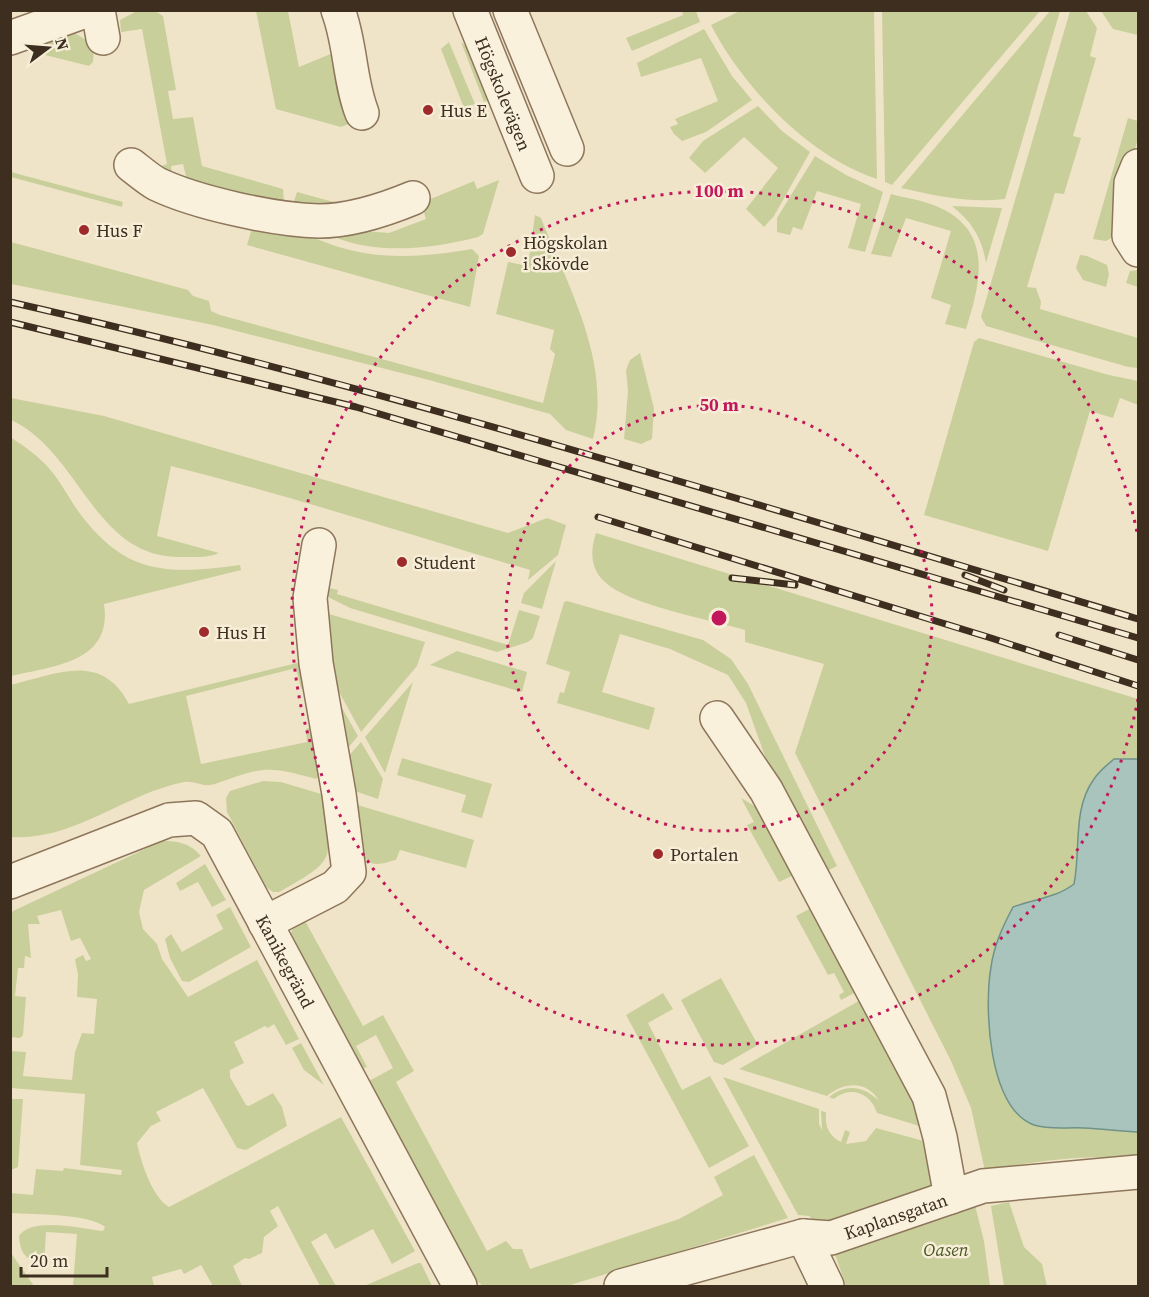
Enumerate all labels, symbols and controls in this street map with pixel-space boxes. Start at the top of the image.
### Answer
north arrow [18,18,78,78]
street label: Högskolevägen [469,33,538,154]
text: N [50,35,75,53]
place label: Hus E [440,98,487,123]
marker: Hus E [421,103,435,117]
text: 100 m [694,178,744,203]
place label: Hus F [96,218,143,243]
marker: Hus F [77,223,91,237]
place label: Högskolan i Skövde [523,230,608,276]
marker: Högskolan i Skövde [504,245,518,259]
text: 50 m [699,392,739,417]
place label: Student [414,550,475,575]
marker: Student [395,555,409,569]
centre of rings [709,608,729,628]
place label: Hus H [216,620,267,645]
marker: Hus H [197,625,211,639]
place label: Portalen [670,842,739,867]
marker: Portalen [651,847,665,861]
street label: Kanikegränd [250,910,321,1012]
street label: Kaplansgatan [840,1187,951,1245]
park label: Oasen [923,1237,969,1262]
scale bar [21,1240,106,1278]
text: 20 m [30,1248,68,1273]

